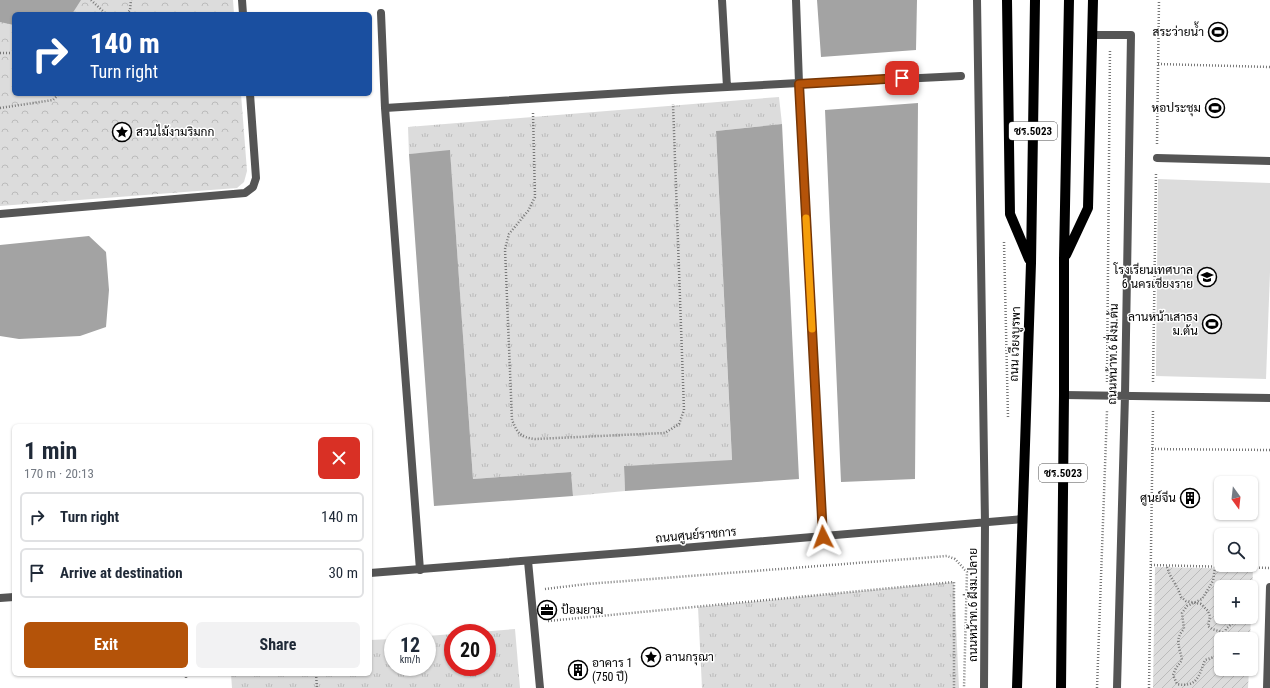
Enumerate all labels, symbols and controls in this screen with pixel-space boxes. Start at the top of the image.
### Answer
place label: สระว่ายน้ำ [1153,21,1204,39]
sports icon: สระว่ายน้ำ [1207,21,1229,43]
text: 140 m [90,27,160,60]
icon: right [24,28,76,80]
text: Turn right [90,61,158,82]
pin [885,61,919,95]
icon: arrive [891,67,913,89]
sports icon: หอประชุม [1204,97,1226,119]
place label: หอประชุม [1152,101,1201,117]
place icon: สวนไม้งามริมกก [111,121,133,143]
road number: ชร.5023 [1009,122,1057,140]
place label: สวนไม้งามริมกก [136,124,215,139]
place label: โรงเรียนเทศบาล 6 นครเชียงราย [1113,262,1193,291]
school or university icon: โรงเรียนเทศบาล 6 นครเชียงราย [1196,266,1218,288]
street label: ถนนหน้าท.6 ฝั่งม.ต้น [1102,303,1121,405]
street label: ถนน เวียงบูรพา [1006,306,1024,382]
place label: ลานหน้าเสาธง ม.ต้น [1128,310,1198,338]
sports icon: ลานหน้าเสาธง ม.ต้น [1201,313,1223,335]
text: 1 min [24,437,77,465]
button: close [318,437,360,479]
road number: ชร.5023 [1039,464,1087,482]
text: 170 m · 20:13 [24,466,94,481]
north arrow [1214,476,1258,520]
map controls [1214,476,1258,676]
building icon: ศูนย์จีน [1179,487,1201,509]
place label: ศูนย์จีน [1140,490,1176,506]
icon: right [26,506,48,528]
text: Turn right [60,508,119,526]
text: 140 m [321,508,358,526]
position arrow [802,516,844,558]
street label: ถนนศูนย์ราชการ [655,523,737,547]
button: search [1214,528,1258,572]
street label: ถนนหน้าท.6 ฝั่งม.ปลาย [962,548,980,662]
icon: arrive [26,562,48,584]
text: Arrive at destination [60,564,183,582]
text: 30 m [328,564,358,582]
button: + [1214,580,1258,624]
office icon: ป้อมยาม [536,599,558,621]
place label: ป้อมยาม [561,603,603,617]
button: Exit [24,622,188,668]
button: Share [196,622,360,668]
speed limit sign: 20 [444,624,496,676]
button: − [1214,632,1258,676]
text: 12 [400,633,420,657]
place icon: ลานกรุณา [640,646,662,668]
place label: ลานกรุณา [665,650,714,666]
text: km/h [400,654,420,665]
place label: อาคาร 1 (750 ปี) [592,656,632,684]
building icon: อาคาร 1 (750 ปี) [567,659,589,681]

